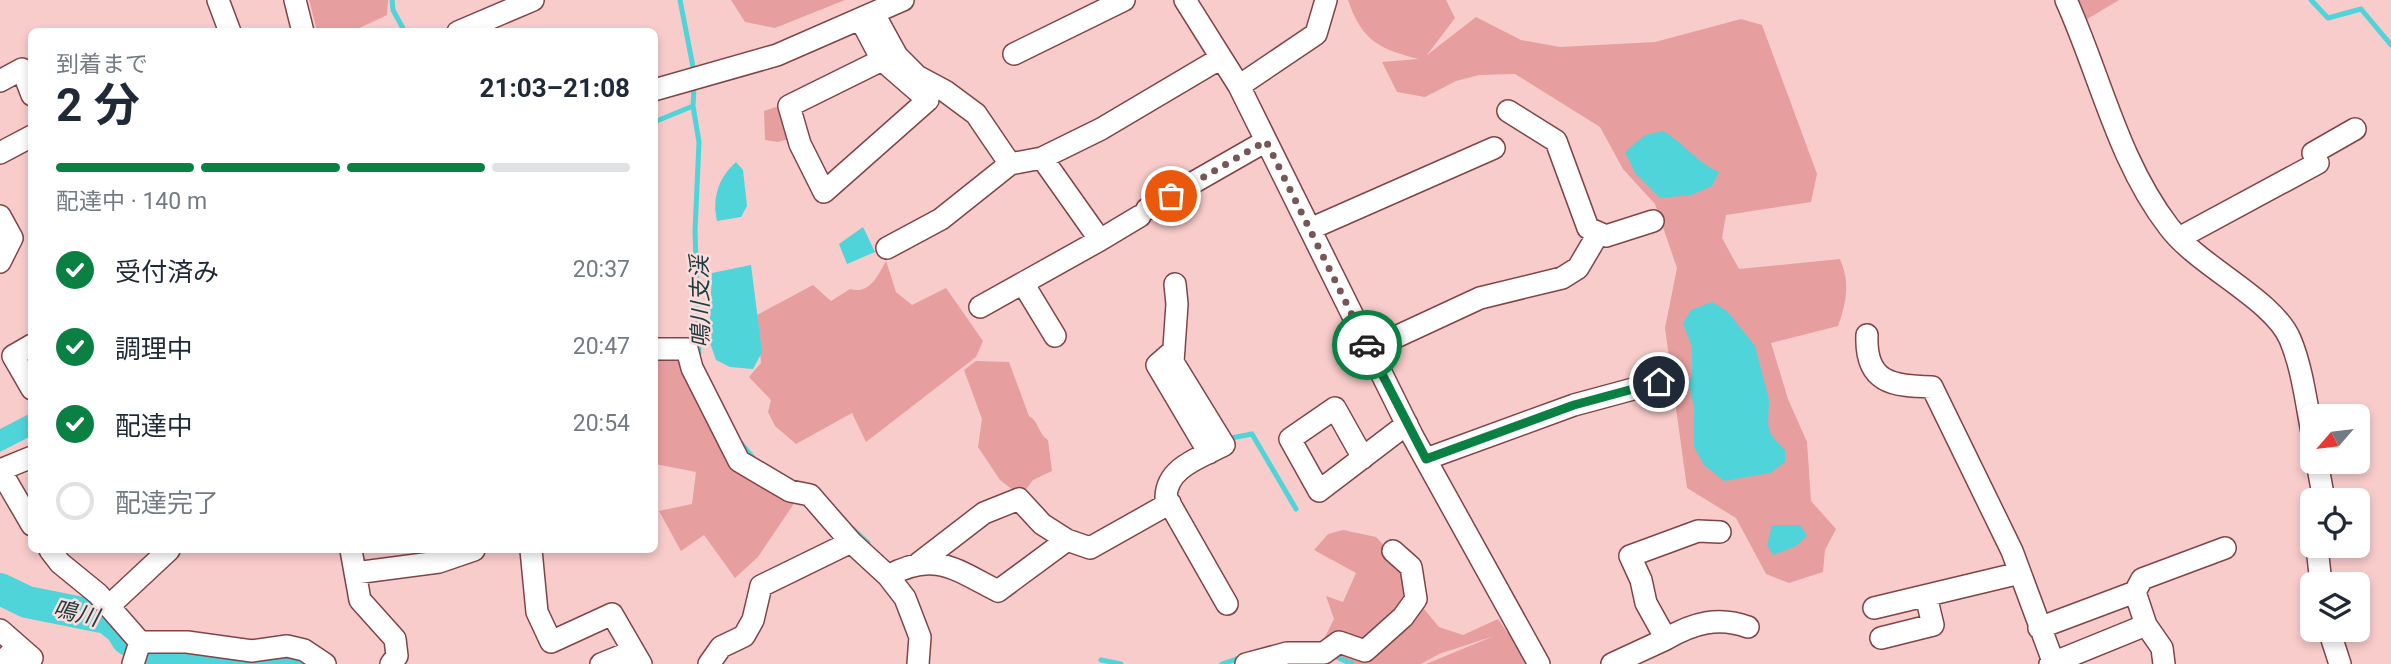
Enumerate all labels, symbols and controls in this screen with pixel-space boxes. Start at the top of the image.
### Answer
text: 到着まで [56,51,148,78]
text: 21:03–21:08 [480,73,630,103]
text: 2 分 [56,78,140,132]
pin [1141,166,1201,226]
icon: bag [1152,177,1190,215]
text: 配達中 · 140 m [56,188,207,215]
icon: check [56,251,94,289]
water label: 鳴川支渓 [686,253,715,348]
text: 20:37 [573,256,630,283]
text: 受付済み [115,257,219,287]
courier [1332,310,1402,380]
icon: car [1348,326,1386,364]
icon: check [56,328,94,366]
text: 20:47 [573,333,630,360]
text: 調理中 [115,334,193,364]
pin [1629,352,1689,412]
icon: home [1640,363,1678,401]
north arrow [2300,404,2370,474]
map controls [2300,404,2370,642]
icon: check [56,405,94,443]
text: 20:54 [573,410,630,437]
text: 配達中 [115,411,193,441]
text: 配達完了 [115,488,219,518]
button: locate [2300,488,2370,558]
button: layers [2300,572,2370,642]
water label: 鳴川 [50,595,104,632]

